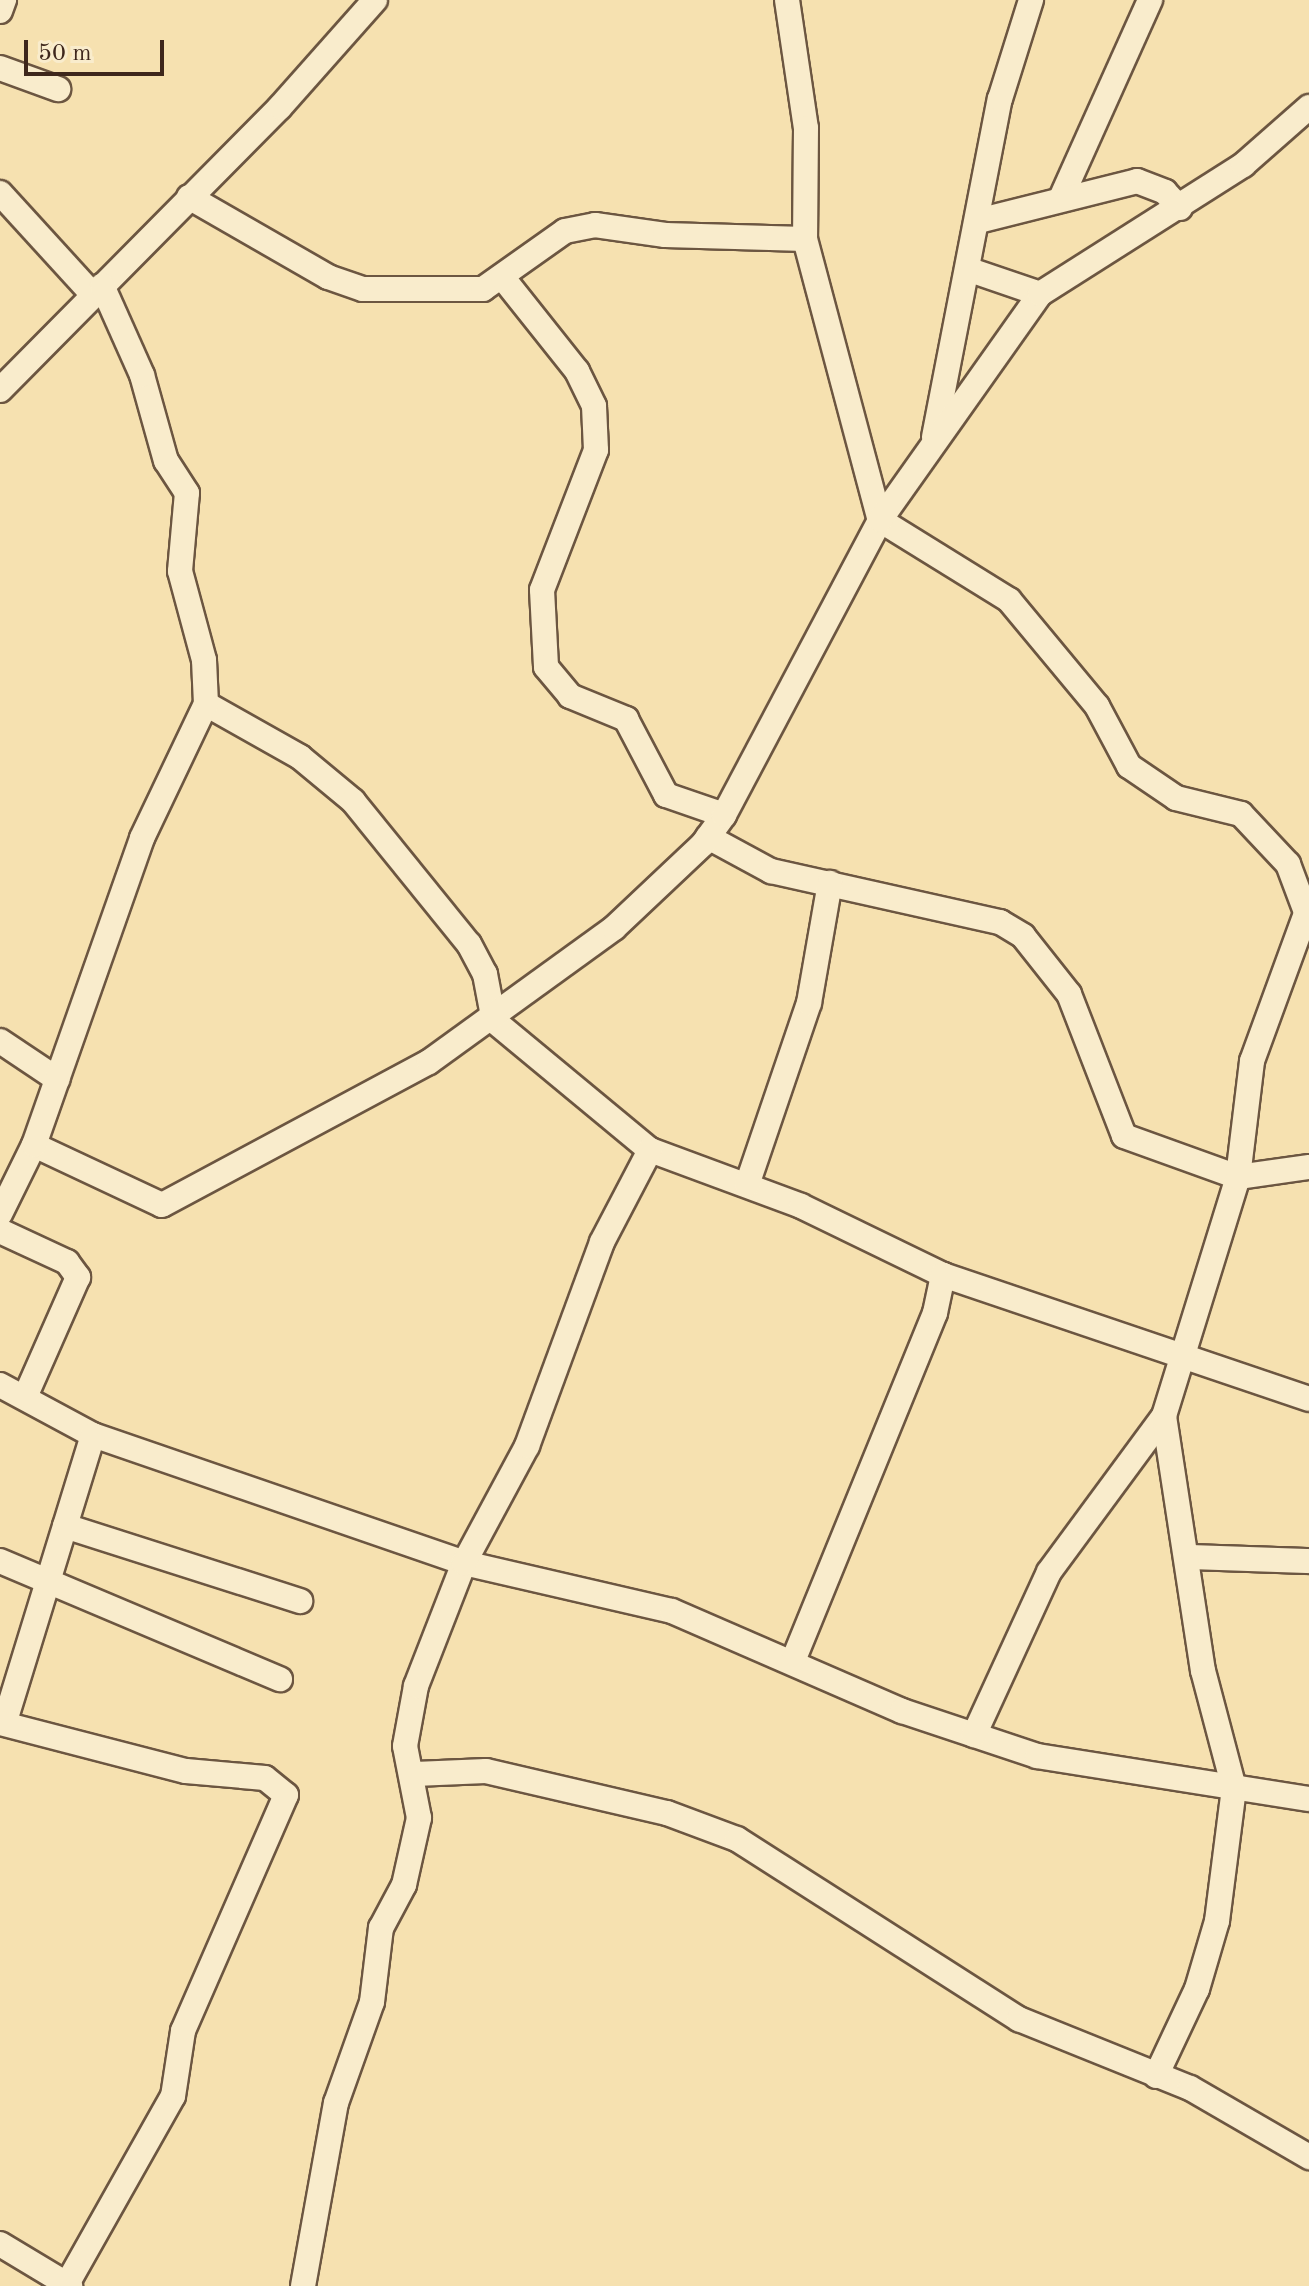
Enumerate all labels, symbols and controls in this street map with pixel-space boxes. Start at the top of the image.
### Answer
scale bar [28,24,168,74]
text: 50 m [38,42,92,66]

